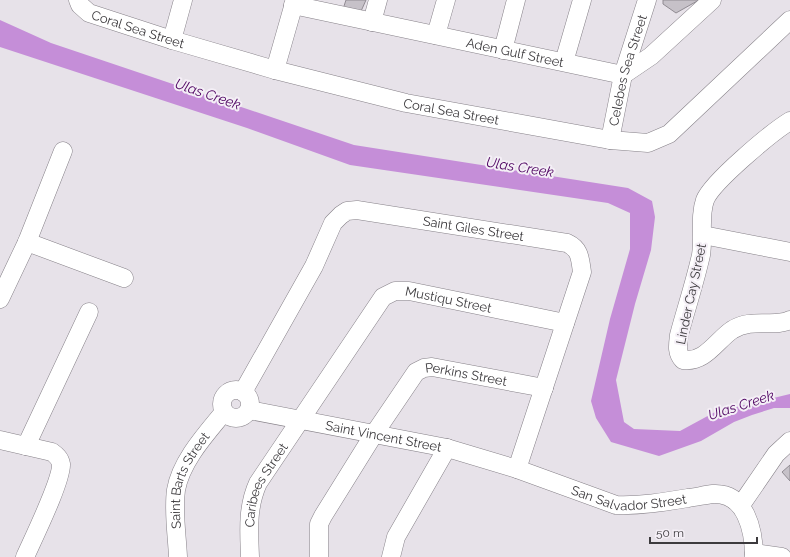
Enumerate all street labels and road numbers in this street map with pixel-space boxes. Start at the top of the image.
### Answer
street label: Coral Sea Street [90,7,187,51]
street label: Celebes Sea Street [605,12,650,127]
street label: Aden Gulf Street [465,34,566,70]
street label: Coral Sea Street [402,95,501,127]
street label: Saint Giles Street [422,213,526,244]
street label: Linder Cay Street [673,241,709,346]
street label: Mustiqu Street [404,283,494,315]
street label: Perkins Street [424,359,509,389]
street label: Saint Vincent Street [324,417,443,454]
street label: Saint Barts Street [167,428,213,529]
street label: Caribees Street [242,439,291,527]
street label: San Salvador Street [569,482,688,513]

